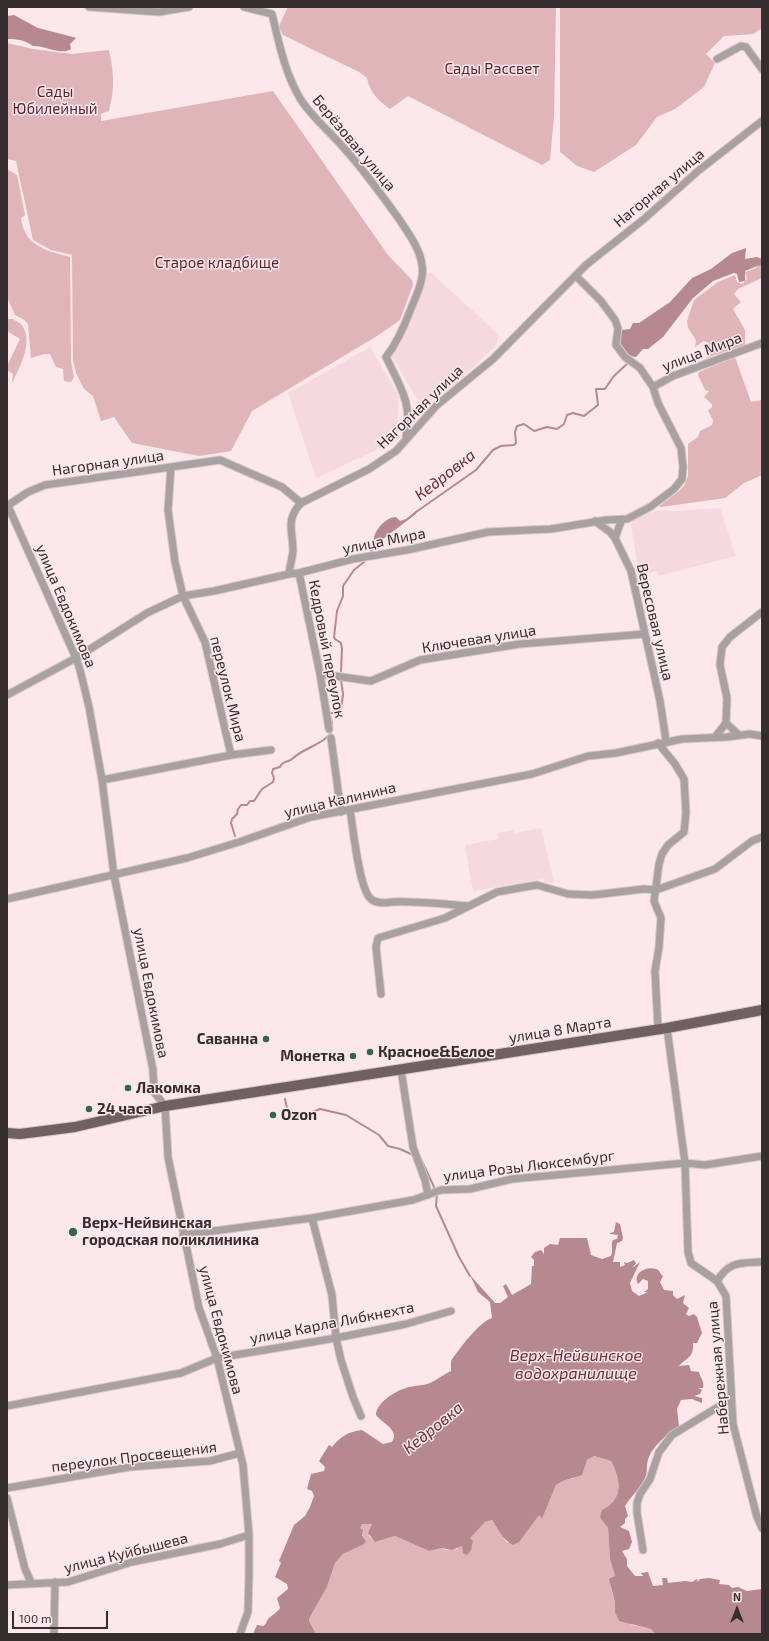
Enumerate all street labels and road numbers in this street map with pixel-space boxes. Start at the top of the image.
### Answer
street label: Берёзовая улица [309,91,399,195]
street label: Нагорная улица [610,145,708,231]
street label: улица Мира [659,329,745,375]
street label: Нагорная улица [373,361,467,453]
street label: Нагорная улица [51,446,165,480]
street label: улица Мира [341,524,427,558]
street label: улица Евдокимова [32,542,100,670]
street label: Вересовая улица [633,561,677,683]
street label: Кедровый переулок [305,578,349,720]
street label: Ключевая улица [421,621,537,657]
street label: переулок Мира [206,634,250,744]
street label: улица Калинина [282,778,398,822]
street label: улица Евдокимова [130,926,172,1060]
street label: улица 8 Марта [507,1013,613,1047]
street label: улица Розы Люксембург [442,1147,616,1185]
street label: улица Евдокимова [195,1264,247,1396]
street label: улица Карла Либкнехта [248,1298,416,1348]
street label: Набережная улица [703,1300,733,1436]
street label: переулок Просвещения [50,1438,218,1476]
street label: улица Куйбышева [62,1529,190,1577]

